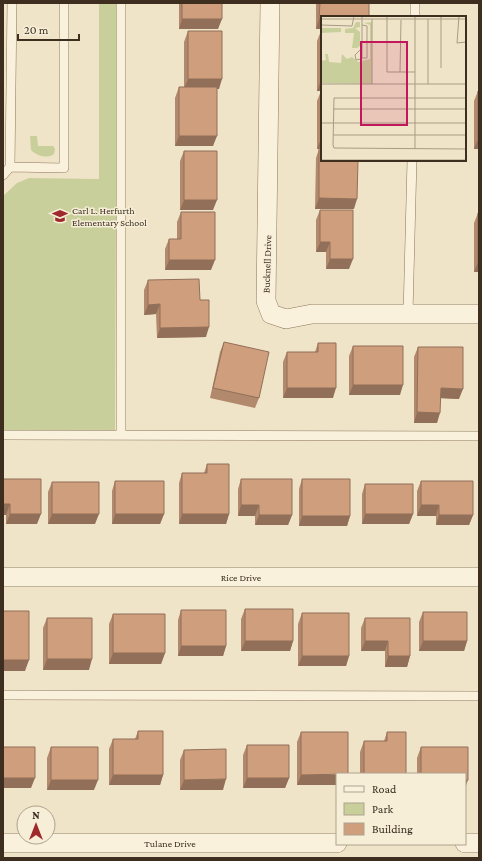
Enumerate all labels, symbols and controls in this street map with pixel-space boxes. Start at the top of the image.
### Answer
scale bar [18,16,79,42]
inset map [321,16,466,161]
text: 20 m [24,23,49,37]
place label: Carl L. Herfurth Elementary School [72,205,147,228]
school or university icon: Carl L. Herfurth Elementary School [51,207,69,225]
street label: Bucknell Drive [260,234,274,293]
street label: Rice Drive [221,572,262,583]
legend [336,773,466,845]
text: Road [372,782,397,796]
text: Park [372,802,394,816]
north arrow [16,805,56,845]
text: N [32,809,40,821]
text: Building [372,822,413,836]
street label: Tulane Drive [144,838,196,849]

